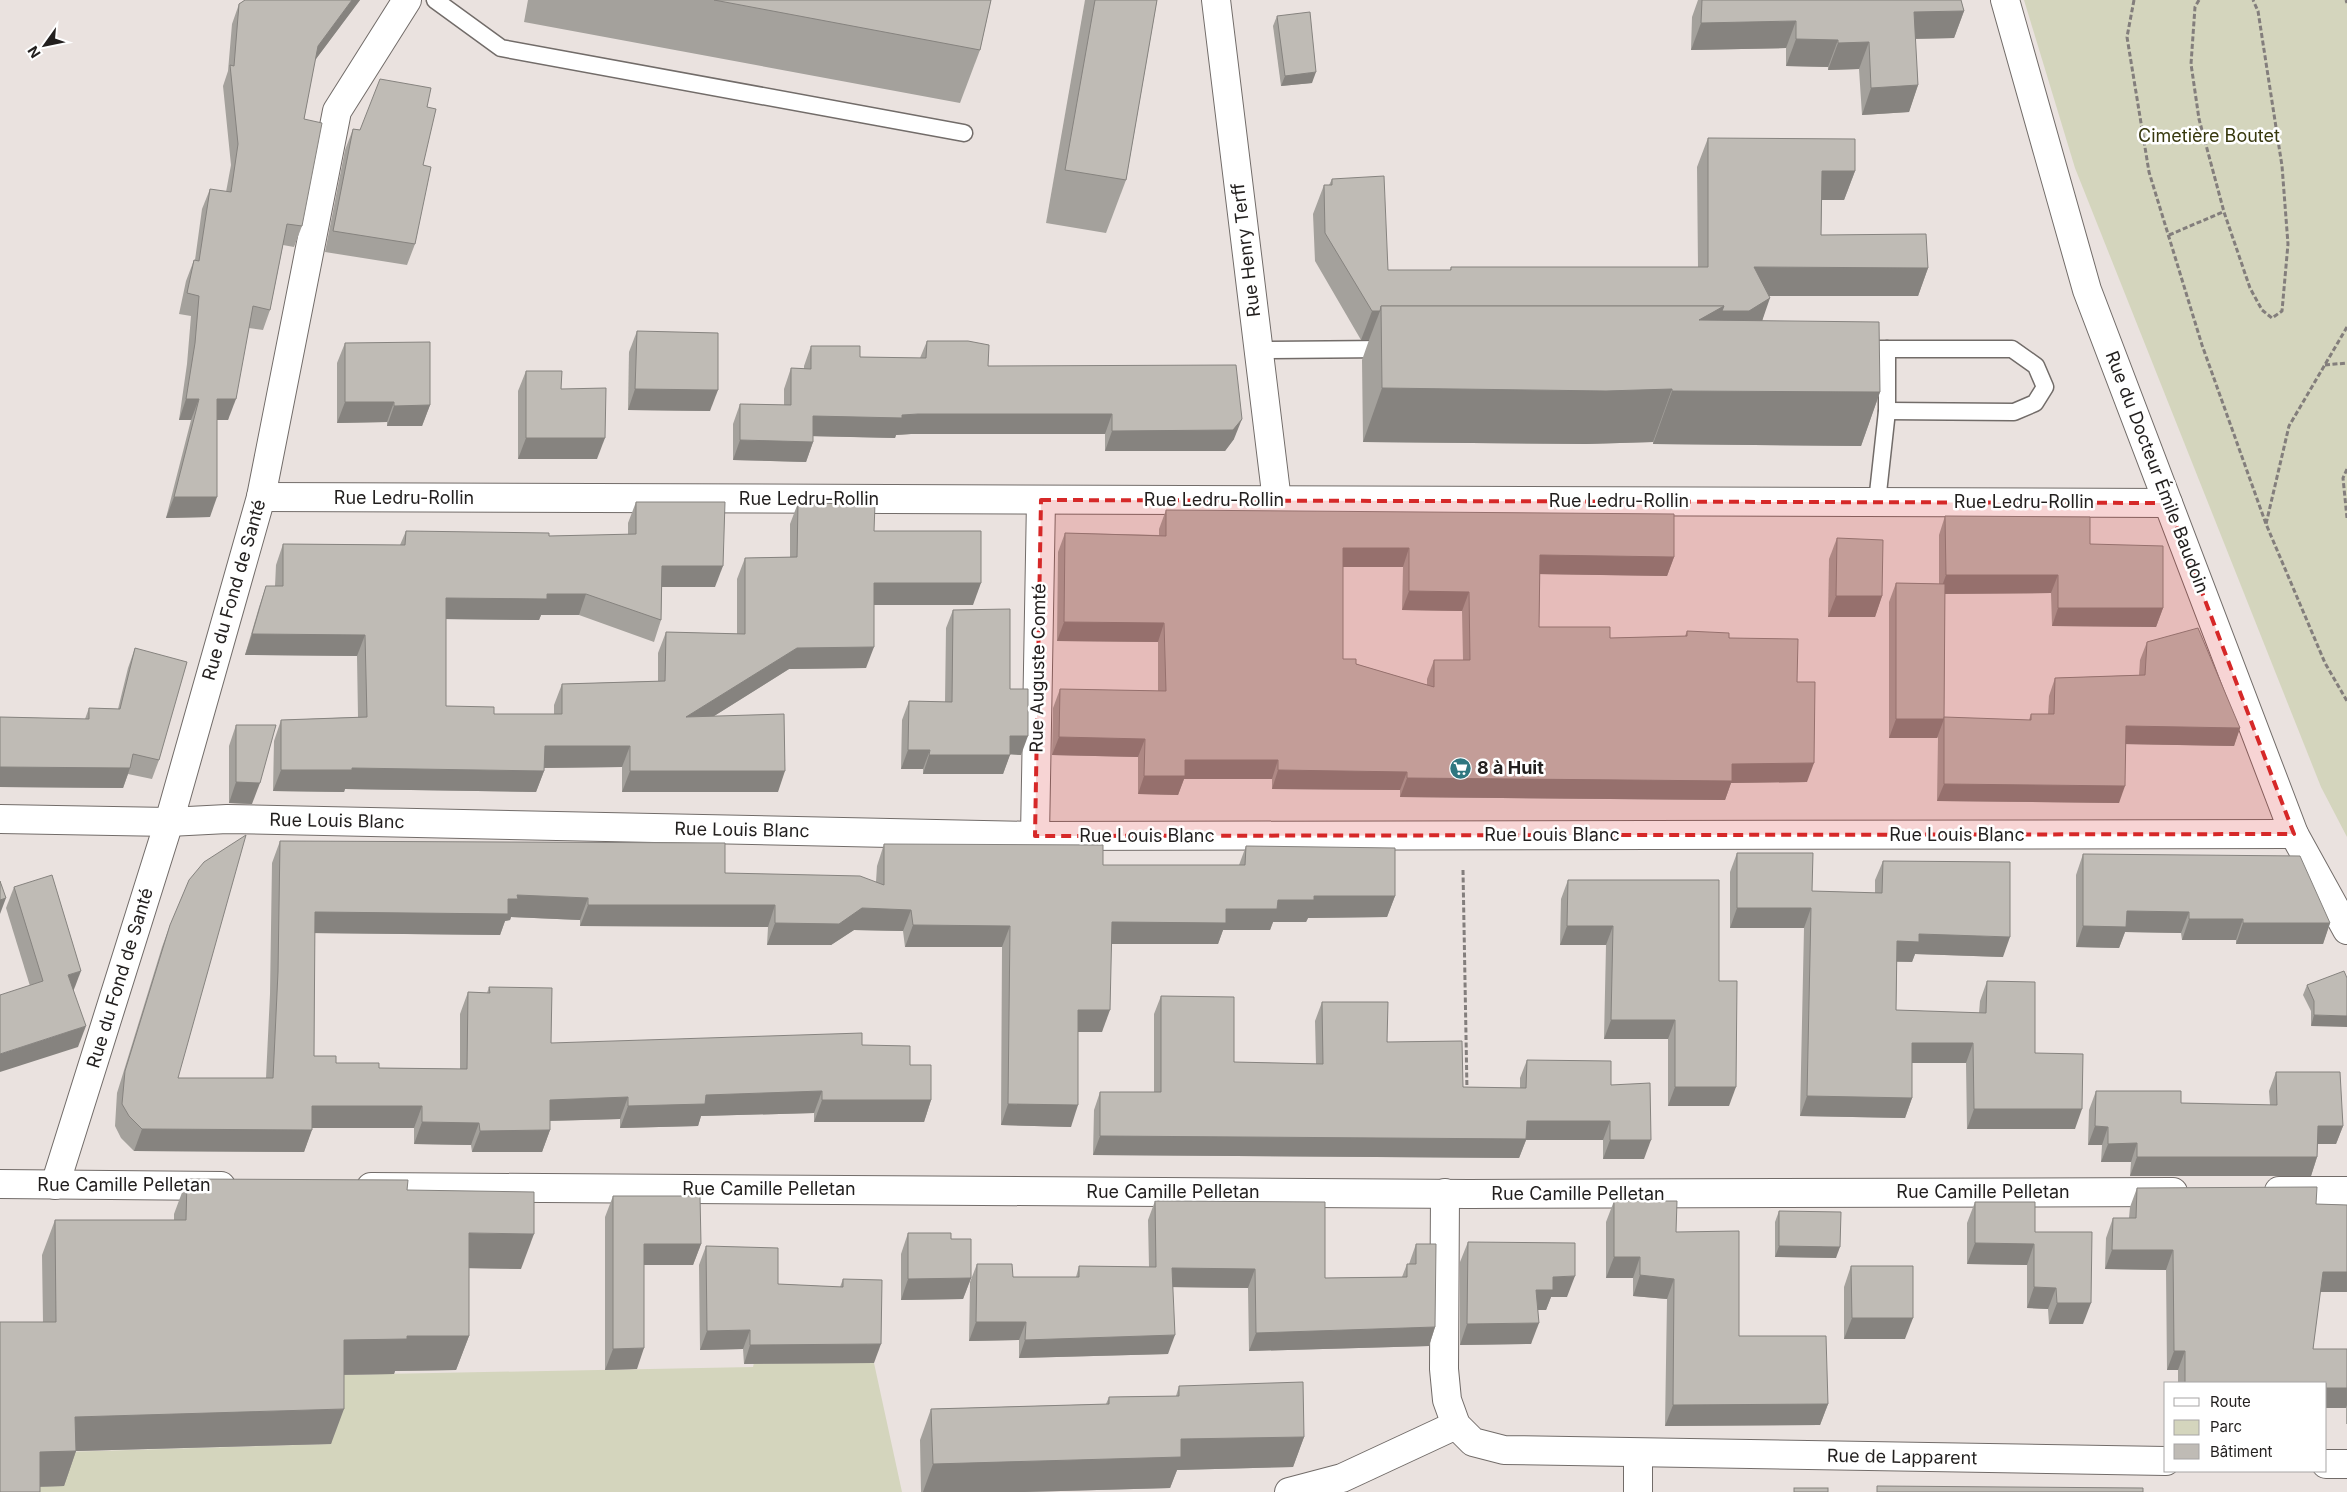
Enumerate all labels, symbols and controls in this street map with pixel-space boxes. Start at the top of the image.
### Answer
north arrow [20,20,70,70]
text: N [24,43,44,61]
park label: Cimetière Boutet [2138,125,2280,146]
street label: Rue Henry Terff [1227,181,1264,318]
street label: Rue du Docteur Émile Baudoin [2102,348,2214,596]
street label: Rue Ledru-Rollin [334,487,474,508]
street label: Rue Ledru-Rollin [739,488,879,509]
street label: Rue Ledru-Rollin [1144,489,1284,510]
street label: Rue Ledru-Rollin [1549,490,1689,511]
street label: Rue Ledru-Rollin [1954,491,2094,512]
street label: Rue du Fond de Santé [198,497,269,683]
street label: Rue Auguste Comté [1026,583,1049,753]
supermarket icon: 8 à Huit [1449,756,1473,780]
place label: 8 à Huit [1477,757,1544,778]
street label: Rue Louis Blanc [269,809,405,832]
street label: Rue Louis Blanc [674,818,810,841]
street label: Rue Louis Blanc [1484,824,1620,845]
street label: Rue Louis Blanc [1889,824,2025,845]
street label: Rue Louis Blanc [1079,825,1215,846]
street label: Rue du Fond de Santé [82,885,157,1070]
street label: Rue Camille Pelletan [37,1174,211,1195]
street label: Rue Camille Pelletan [682,1178,856,1199]
street label: Rue Camille Pelletan [1086,1181,1260,1202]
street label: Rue Camille Pelletan [1896,1181,2070,1202]
street label: Rue Camille Pelletan [1491,1183,1665,1204]
legend [2164,1382,2327,1472]
text: Route [2210,1392,2251,1411]
text: Parc [2210,1417,2242,1436]
text: Bâtiment [2210,1442,2273,1461]
street label: Rue de Lapparent [1827,1445,1978,1468]

